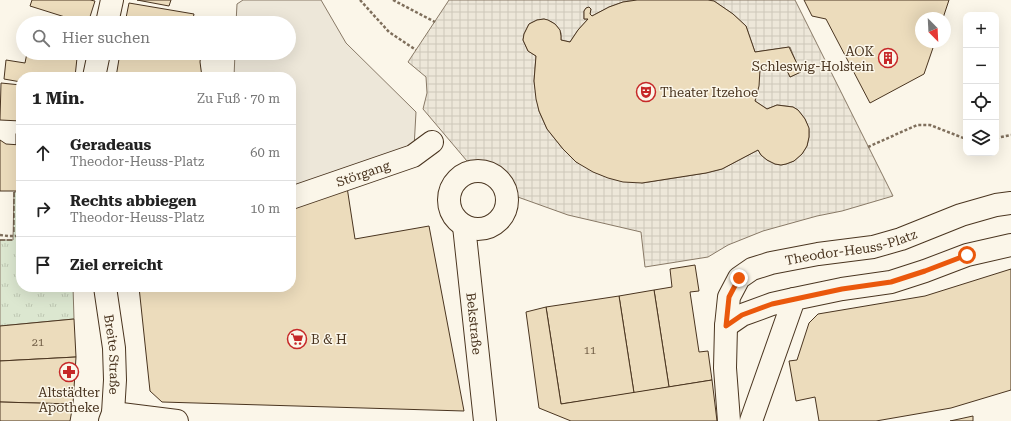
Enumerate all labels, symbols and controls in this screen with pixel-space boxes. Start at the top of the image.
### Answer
north arrow [915,12,951,48]
map controls [963,12,999,156]
button: + [963,12,999,48]
search box [16,16,296,60]
icon: search [30,27,52,49]
text: Hier suchen [62,29,150,47]
place label: AOK Schleswig-Holstein [752,44,875,74]
building icon: AOK Schleswig-Holstein [877,47,899,69]
button: − [963,48,999,84]
theatre icon: Theater Itzehoe [635,81,657,103]
button: locate [963,84,999,120]
place label: Theater Itzehoe [660,85,758,100]
text: 1 Min. [32,88,85,108]
text: Zu Fuß · 70 m [197,91,280,106]
button: layers [963,120,999,156]
text: Geradeaus [70,136,151,154]
icon: ahead [32,142,54,164]
text: 60 m [250,145,280,160]
text: Theodor-Heuss-Platz [70,154,204,169]
street label: Störgang [334,157,392,189]
text: Rechts abbiegen [70,192,197,210]
icon: right [32,198,54,220]
text: 10 m [250,201,280,216]
text: Theodor-Heuss-Platz [70,210,204,225]
street label: Theodor-Heuss-Platz [784,226,919,268]
route start [958,246,976,264]
icon: arrive [32,254,54,276]
text: Ziel erreicht [70,256,163,274]
route end [730,269,748,287]
street label: Bekstraße [464,292,485,355]
street label: Breite Straße [102,313,123,395]
supermarket icon: B & H [286,328,308,350]
place label: B & H [311,332,347,347]
house number: 21 [32,336,44,349]
house number: 11 [584,344,596,357]
pharmacy icon: Altstädter Apotheke [58,361,80,383]
place label: Altstädter Apotheke [38,385,100,415]

